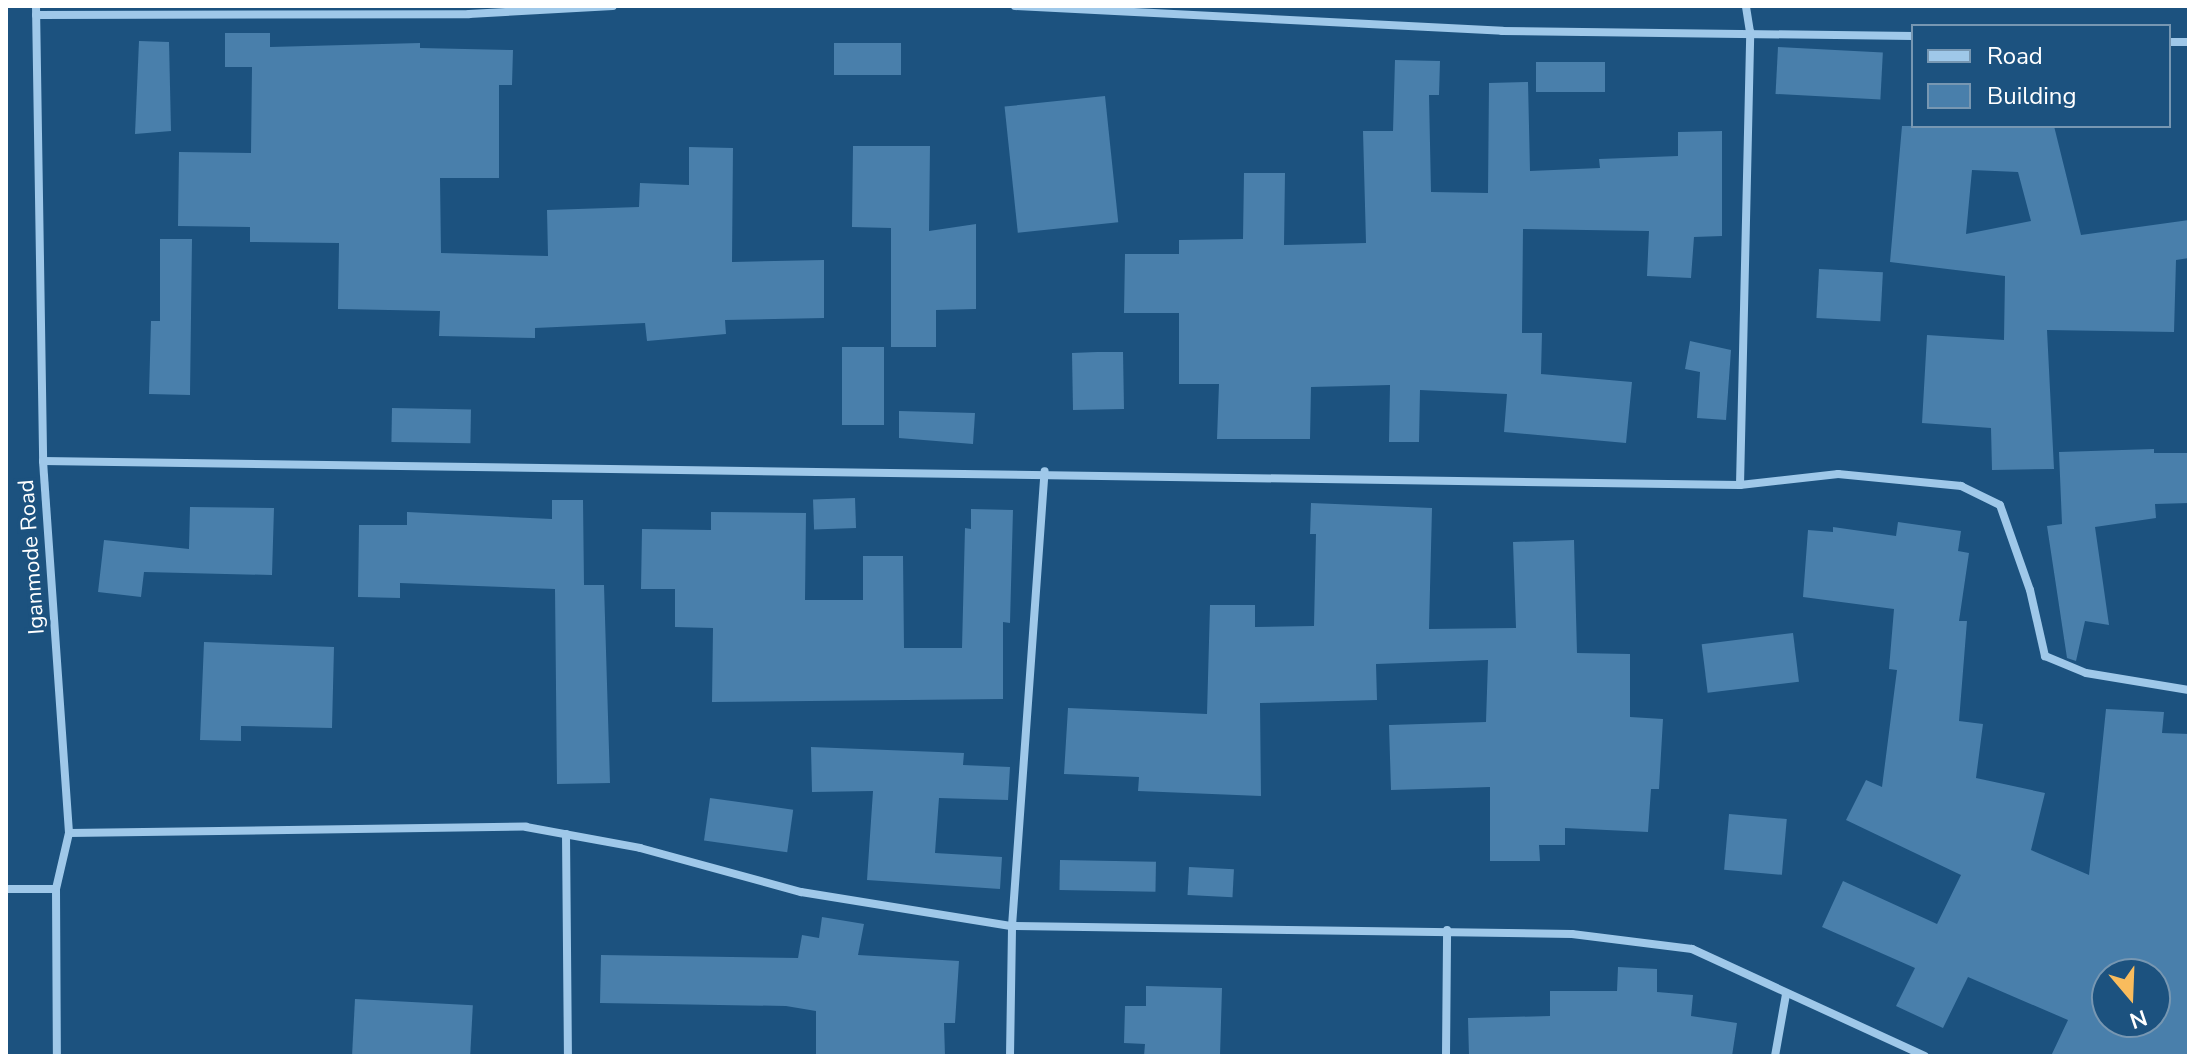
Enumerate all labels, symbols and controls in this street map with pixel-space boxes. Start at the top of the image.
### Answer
legend [1911,24,2171,128]
text: Road [1987,40,2043,72]
text: Building [1987,80,2077,112]
street label: Iganmode Road [13,479,51,635]
north arrow [2091,958,2171,1038]
text: N [2125,1002,2151,1036]

